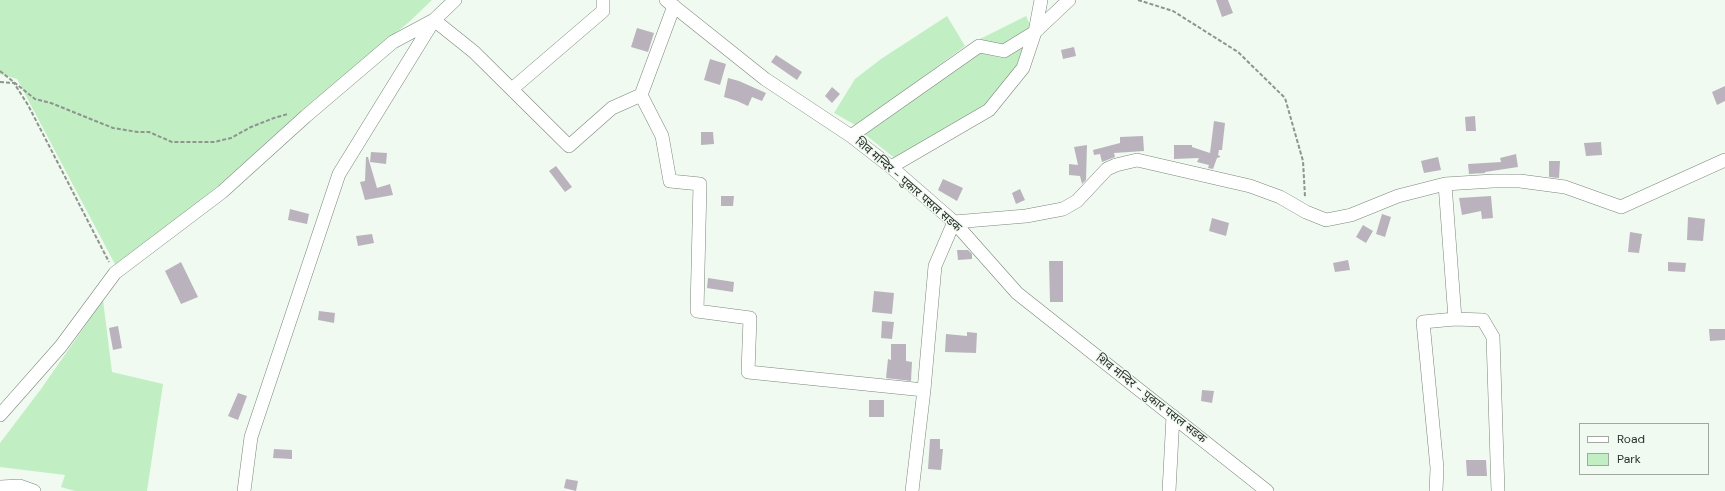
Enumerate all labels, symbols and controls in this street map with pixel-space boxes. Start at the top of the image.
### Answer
street label: शिव मन्दिर - पुकार पसल सडक [852,135,964,235]
street label: शिव मन्दिर - पुकार पसल सडक [1093,351,1209,447]
legend [1579,423,1709,475]
text: Road [1617,431,1645,447]
text: Park [1617,451,1641,467]

